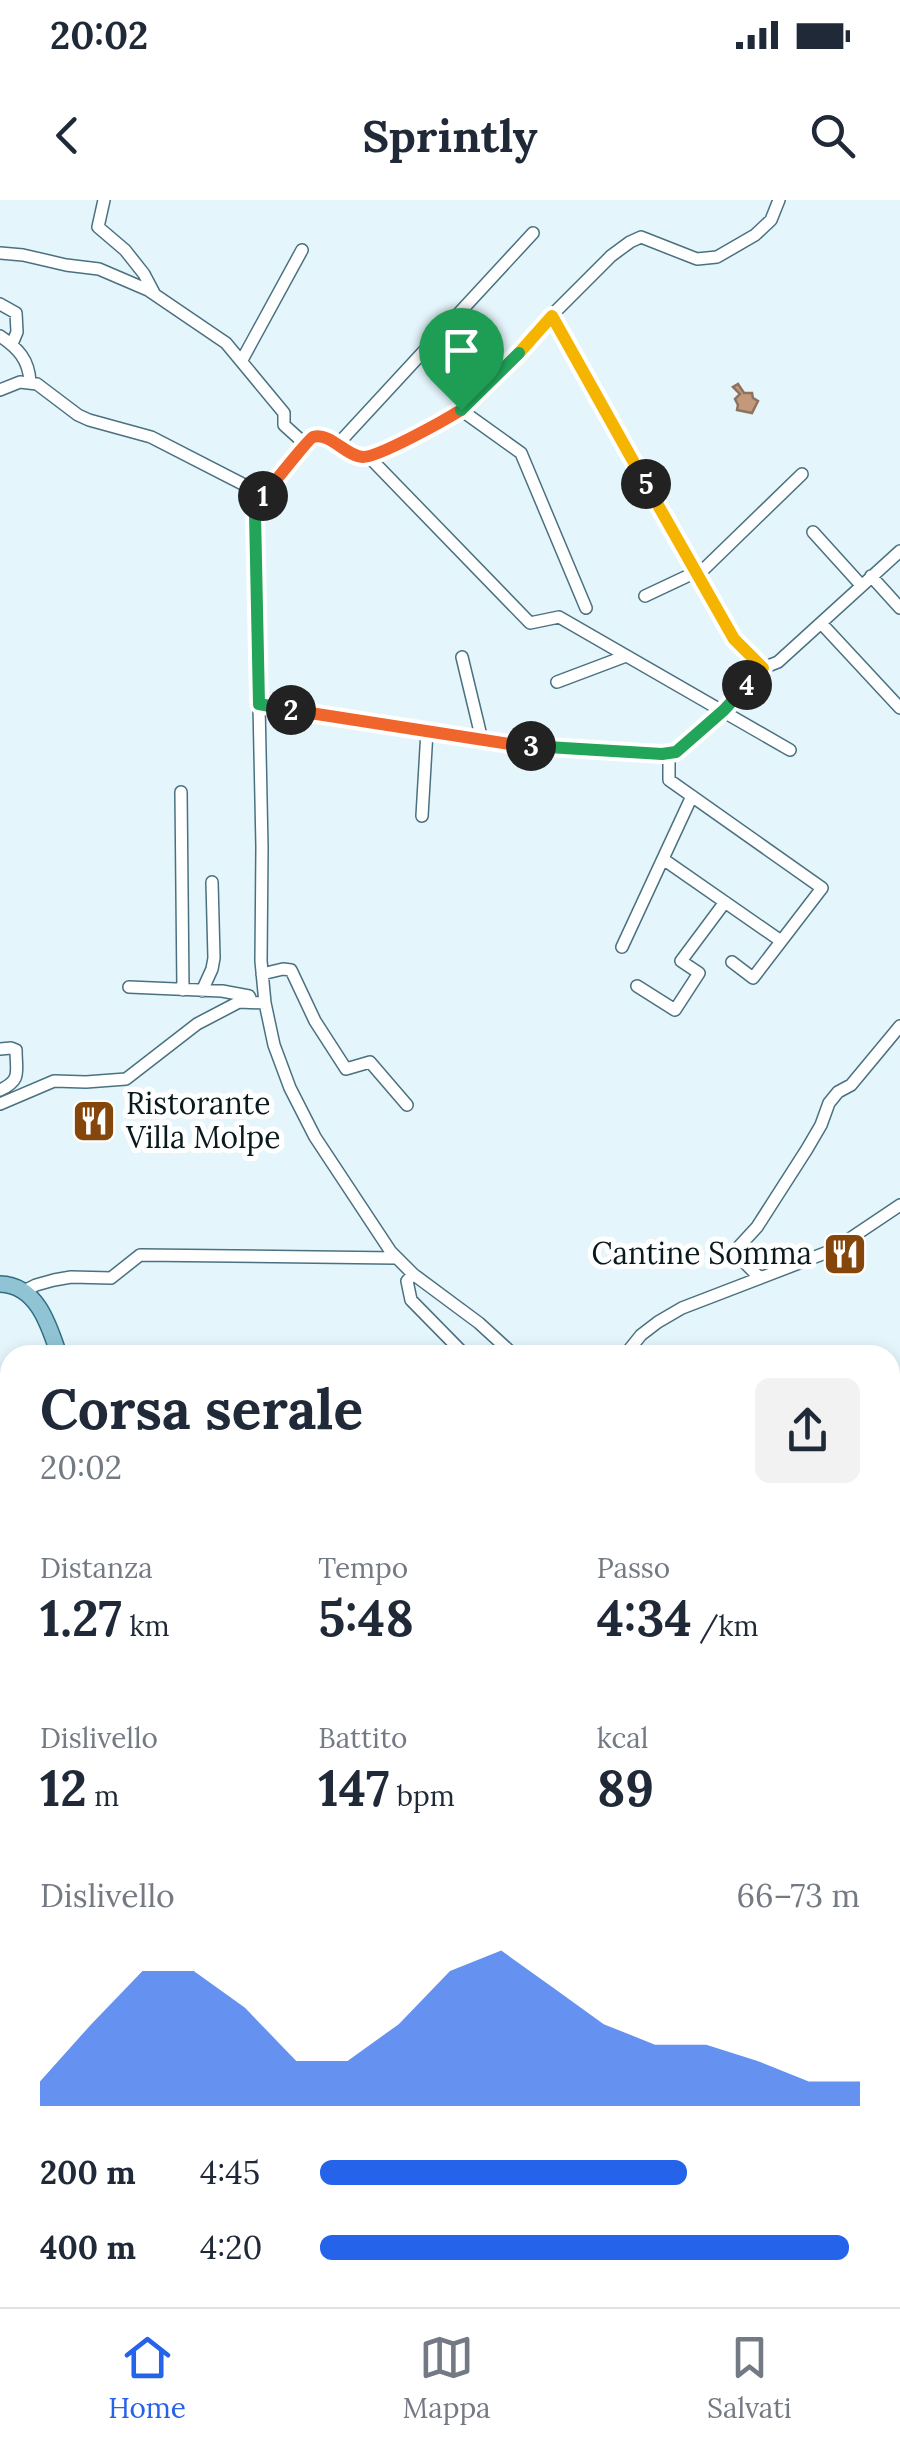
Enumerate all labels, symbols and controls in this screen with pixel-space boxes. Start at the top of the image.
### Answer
text: 20:02 [50,11,148,59]
text: Sprintly [362,107,538,164]
icon: back [40,108,95,163]
icon: search [805,108,860,163]
pin [419,308,504,411]
icon: arrive [434,323,489,378]
pin: 5 [621,459,671,509]
text: 5 [638,466,654,502]
pin: 1 [238,471,288,521]
text: 1 [257,478,269,514]
pin: 4 [722,660,772,710]
text: 4 [739,667,755,703]
pin: 2 [266,685,316,735]
text: 2 [284,692,298,728]
pin: 3 [506,721,556,771]
text: 3 [523,728,539,764]
place label: Ristorante Villa Molpe [125,1084,280,1156]
restaurant icon: Ristorante Villa Molpe [71,1098,117,1144]
restaurant icon: Cantine Somma [822,1231,868,1277]
place label: Cantine Somma [592,1234,812,1272]
text: Corsa serale [40,1374,363,1444]
button: share [755,1378,860,1483]
text: 20:02 [40,1447,122,1488]
text: Distanza [40,1550,153,1586]
text: Tempo [318,1550,408,1586]
text: Passo [597,1550,670,1586]
text: 1.27 [40,1586,122,1650]
text: 5:48 [318,1586,414,1650]
text: 4:34 [597,1586,692,1650]
text: km [122,1608,170,1644]
text: /km [692,1608,759,1644]
text: Dislivello [40,1720,158,1756]
text: Battito [318,1720,407,1756]
text: kcal [597,1720,648,1756]
text: 12 [40,1756,87,1820]
text: 147 [318,1756,389,1820]
text: 89 [597,1756,654,1820]
text: m [87,1778,119,1814]
text: bpm [389,1778,455,1814]
text: Dislivello [40,1875,175,1916]
text: 66–73 m [736,1875,860,1916]
text: 200 m [40,2152,136,2193]
text: 4:45 [200,2152,260,2193]
text: 400 m [40,2227,136,2268]
text: 4:20 [200,2227,262,2268]
tab: Home [108,2330,186,2426]
tab: Mappa [403,2330,491,2426]
tab: Salvati [707,2330,792,2426]

